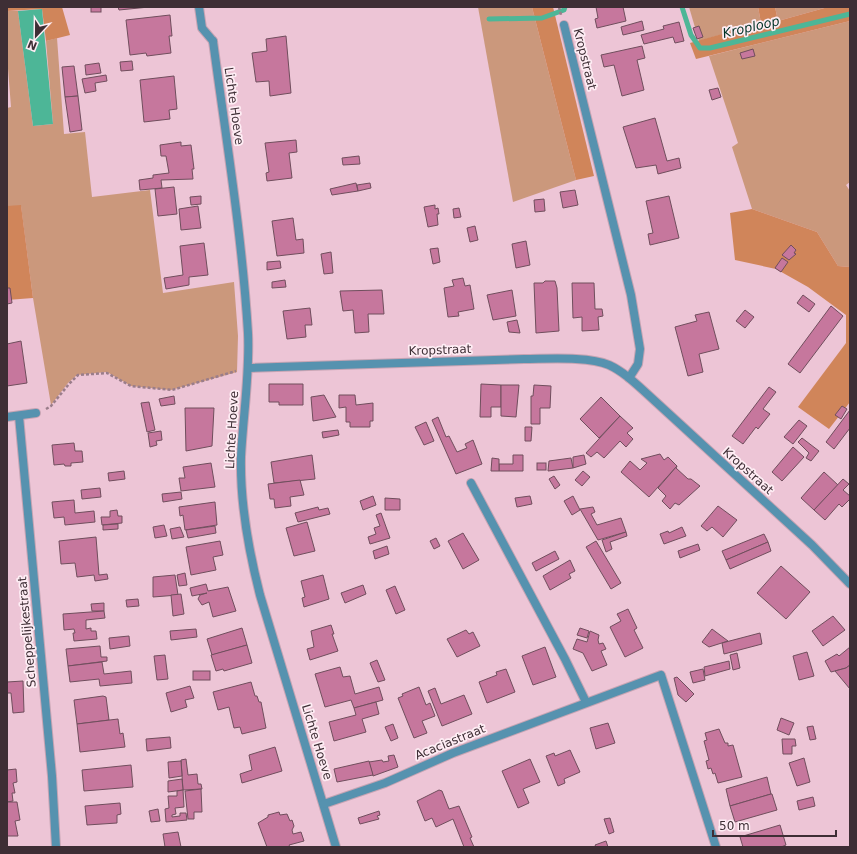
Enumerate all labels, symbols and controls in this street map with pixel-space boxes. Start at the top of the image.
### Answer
water label: Kroploop [721,13,781,41]
north arrow [16,16,56,56]
street label: Kropstraat [571,27,599,91]
text: N [26,37,39,53]
street label: Lichte Hoeve [222,66,246,146]
street label: Kropstraat [408,342,472,358]
street label: Lichte Hoeve [223,391,241,469]
street label: Kropstraat [720,445,776,497]
street label: Scheppelijkestraat [15,576,39,688]
street label: Lichte Hoeve [299,702,335,782]
street label: Acaciastraat [413,721,487,762]
scale bar [713,812,836,838]
text: 50 m [719,819,750,833]

